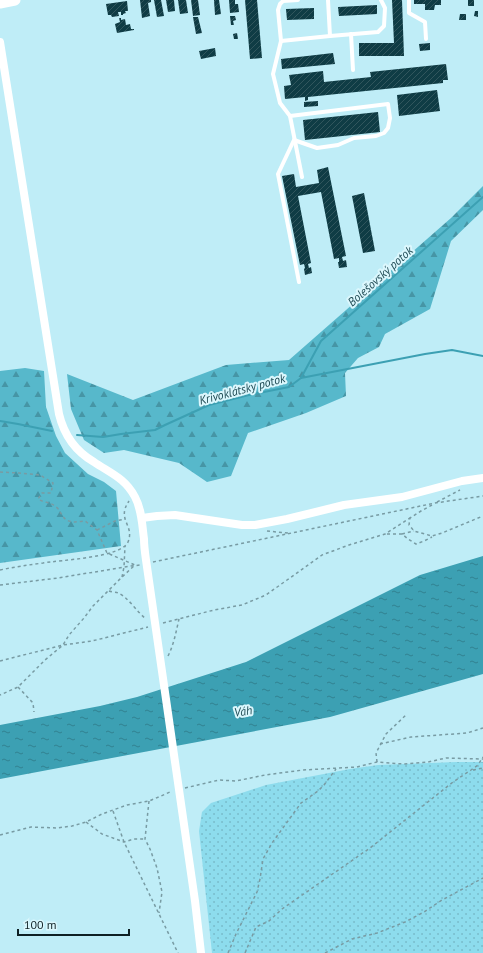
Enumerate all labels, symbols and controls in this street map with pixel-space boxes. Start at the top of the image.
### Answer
water label: Bolešovský potok [344,242,416,309]
water label: Krivoklátsky potok [197,370,287,408]
water label: Váh [233,702,253,720]
scale bar [18,911,129,937]
text: 100 m [24,917,57,932]

